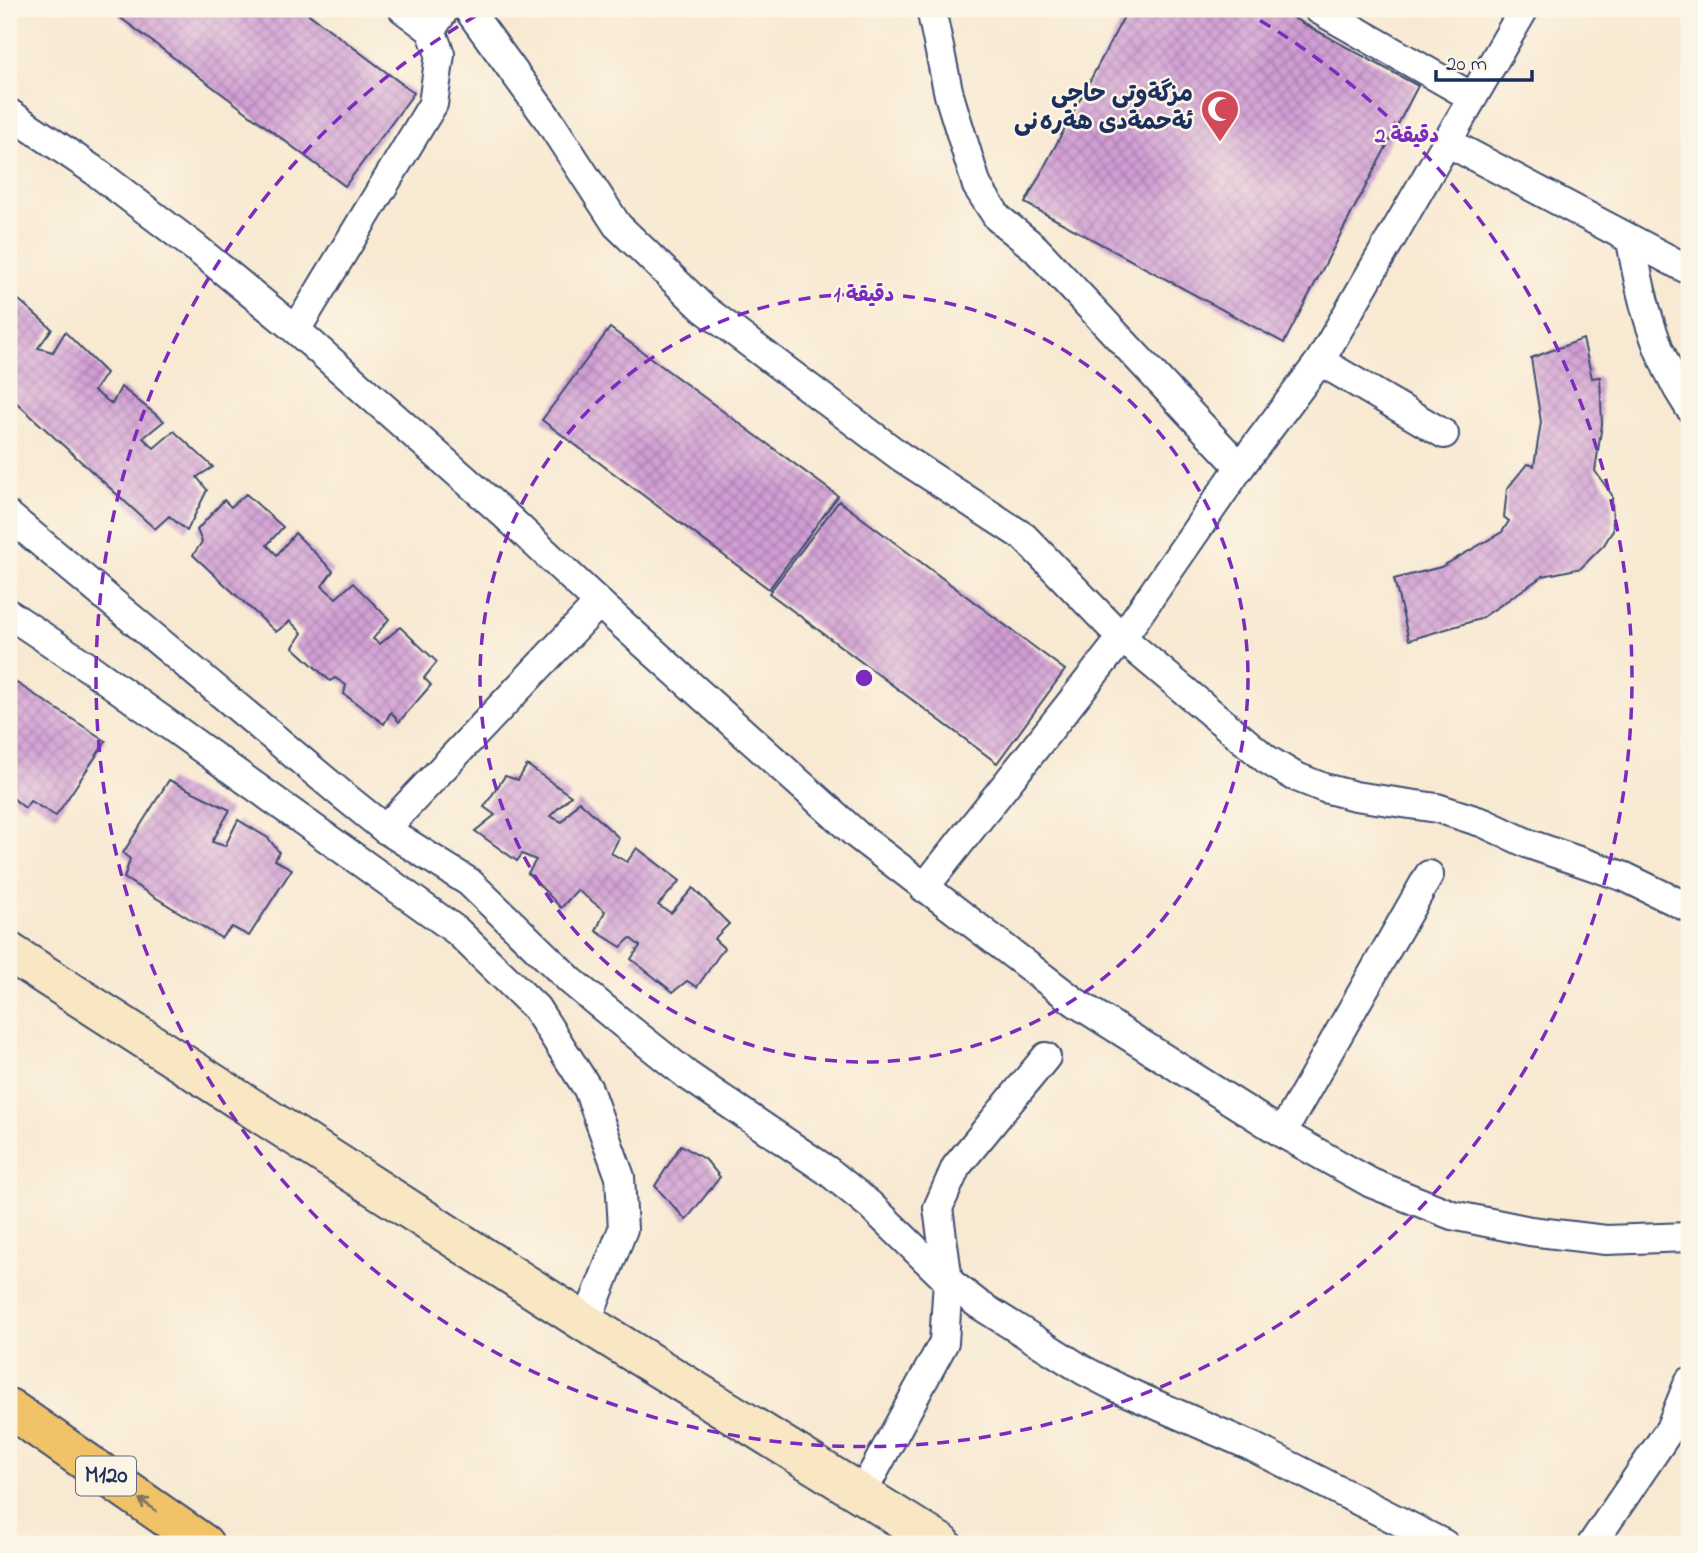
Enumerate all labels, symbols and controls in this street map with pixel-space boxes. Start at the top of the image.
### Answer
scale bar [1436,38,1532,82]
text: 20 m [1446,50,1487,80]
place label: مزگةوتی حاجی ئةحمةدی هةرەنی [1014,78,1193,141]
mosque icon: مزگةوتی حاجی ئةحمةدی هةرەنی [1199,88,1241,143]
text: 2 دقيقة [1374,122,1439,152]
text: 1 دقيقة [834,281,894,311]
centre of rings [852,666,876,690]
road number: M120 [76,1456,136,1496]
one-way arrow [139,1498,158,1512]

